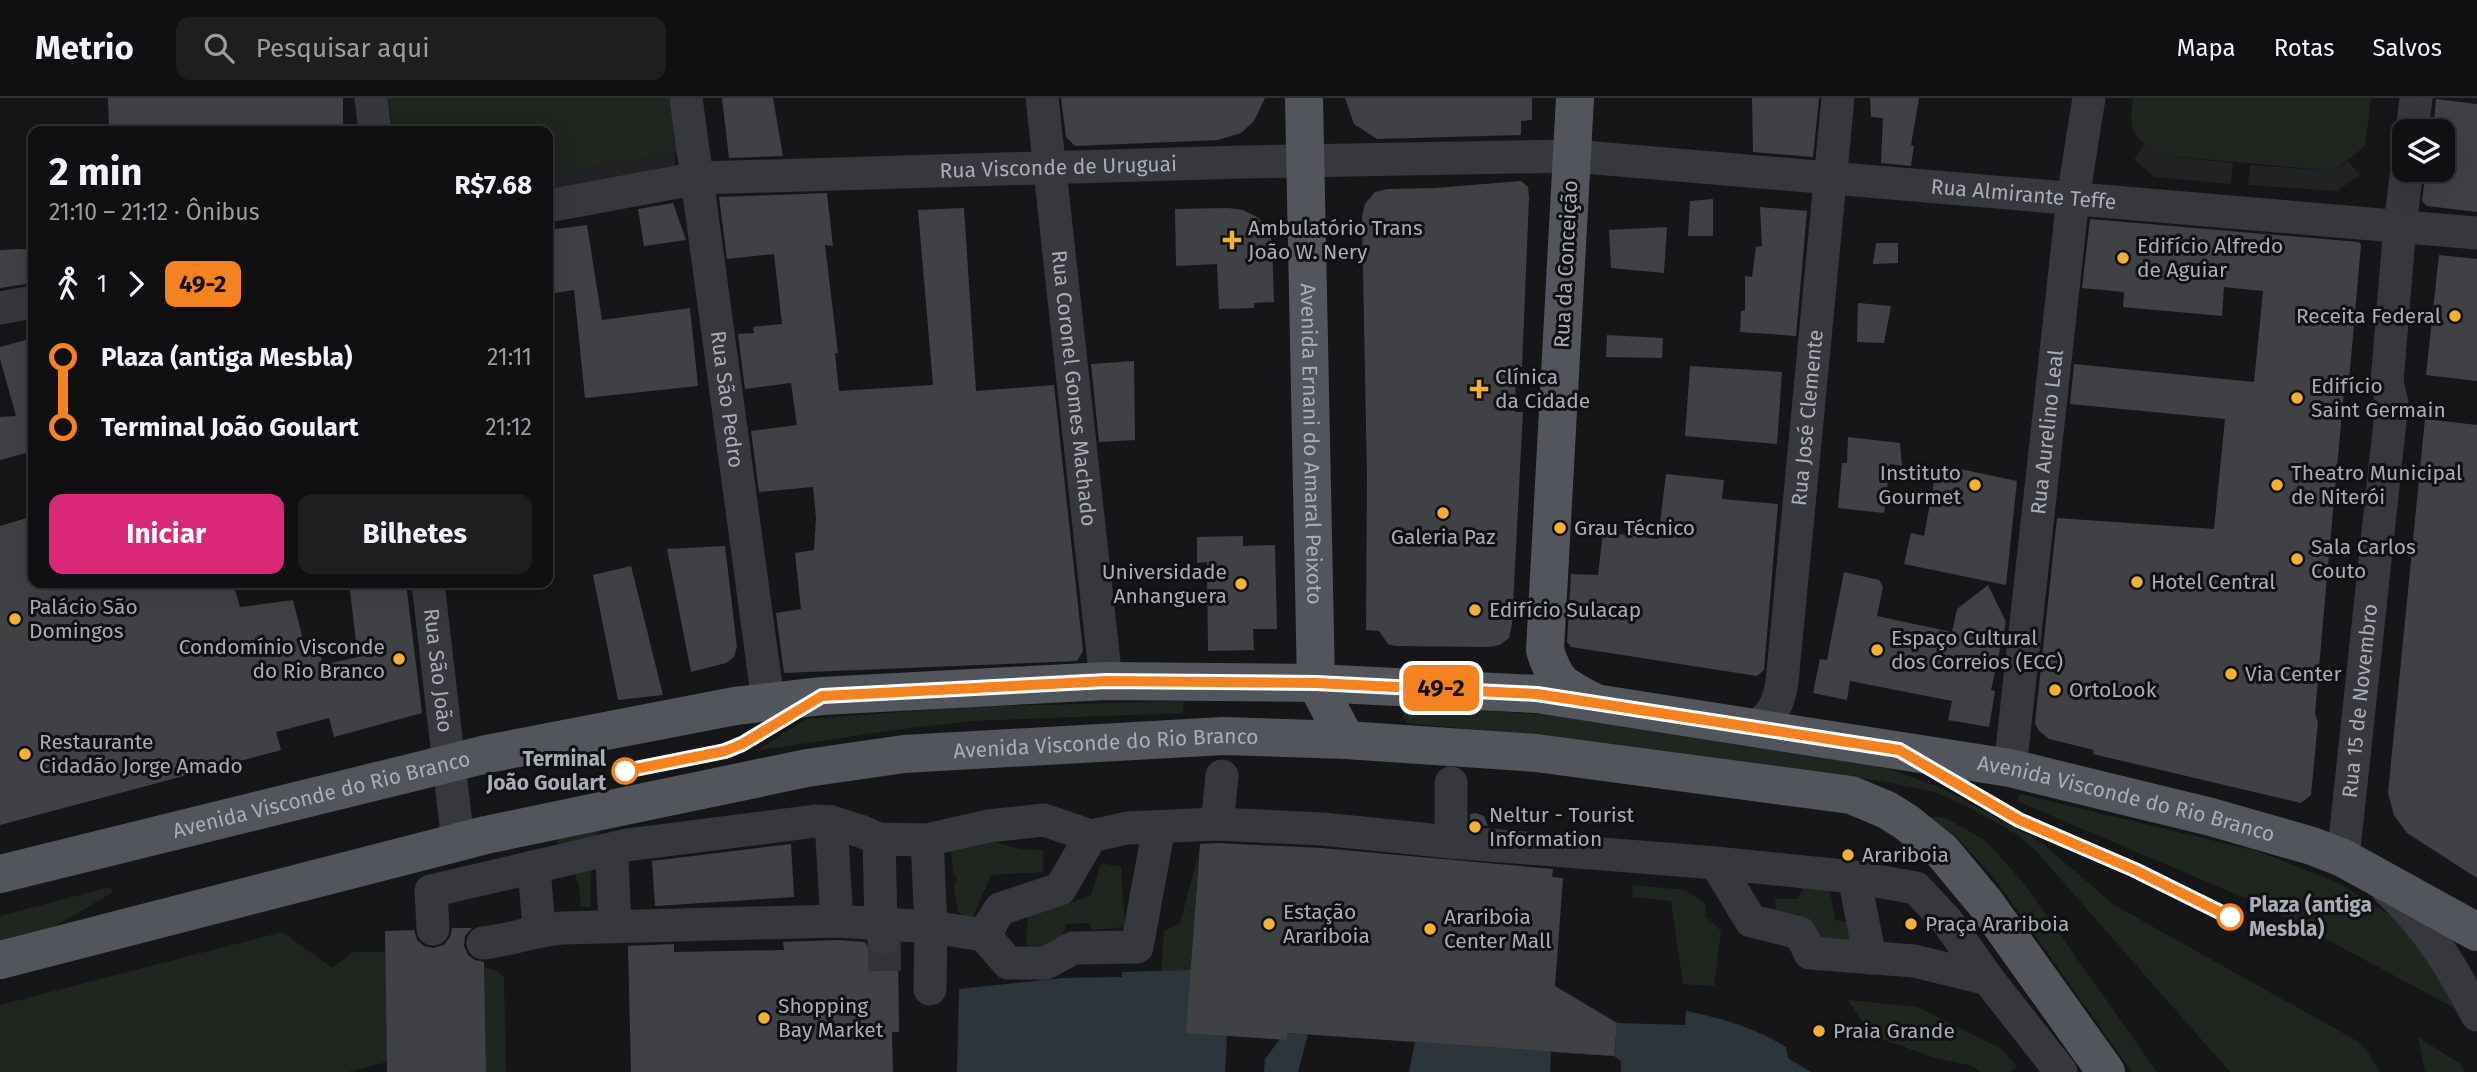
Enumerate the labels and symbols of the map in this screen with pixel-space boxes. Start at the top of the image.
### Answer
street label: Rua Visconde de Uruguai [939,151,1177,184]
street label: Rua Almirante Teffe [1930,174,2117,215]
street label: Rua da Conceição [1549,179,1583,349]
place label: Ambulatório Trans João W. Nery [1248,215,1423,265]
marker: Ambulatório Trans João W. Nery [1222,230,1242,250]
place label: Edifício Alfredo de Aguiar [2137,233,2283,283]
street label: Rua Coronel Gomes Machado [1046,249,1102,528]
marker: Edifício Alfredo de Aguiar [2115,250,2131,266]
street label: Avenida Ernani do Amaral Peixoto [1295,283,1327,605]
place label: Receita Federal [2296,303,2441,329]
marker: Receita Federal [2447,308,2463,324]
street label: Rua José Clemente [1786,328,1829,507]
street label: Rua São Pedro [705,329,749,469]
street label: Rua Aurelino Leal [2025,348,2069,516]
place label: Clínica da Cidade [1495,364,1590,414]
place label: Edifício Saint Germain [2311,373,2446,423]
marker: Clínica da Cidade [1469,379,1489,399]
marker: Edifício Saint Germain [2289,390,2305,406]
place label: Instituto Gourmet [1878,460,1961,510]
place label: Theatro Municipal de Niterói [2291,460,2462,510]
marker: Instituto Gourmet [1967,477,1983,493]
marker: Theatro Municipal de Niterói [2269,477,2285,493]
marker: Galeria Paz [1435,505,1451,521]
place label: Grau Técnico [1574,515,1695,541]
marker: Grau Técnico [1552,520,1568,536]
place label: Galeria Paz [1391,524,1495,550]
place label: Sala Carlos Couto [2311,534,2416,584]
marker: Sala Carlos Couto [2289,551,2305,567]
place label: Universidade Anhanguera [1102,559,1227,609]
place label: Hotel Central [2151,569,2275,595]
marker: Hotel Central [2129,574,2145,590]
marker: Universidade Anhanguera [1233,576,1249,592]
place label: Palácio São Domingos [29,594,138,644]
place label: Edifício Sulacap [1489,597,1641,623]
marker: Edifício Sulacap [1467,602,1483,618]
street label: Rua 15 de Novembro [2337,602,2383,799]
street label: Rua São João [418,607,458,734]
marker: Palácio São Domingos [7,611,23,627]
place label: Espaço Cultural dos Correios (ECC) [1891,625,2063,675]
place label: Condomínio Visconde do Rio Branco [179,634,385,684]
marker: Espaço Cultural dos Correios (ECC) [1869,642,1885,658]
marker: Condomínio Visconde do Rio Branco [391,651,407,667]
place label: Via Center [2245,661,2342,687]
line badge: 49-2 [1392,665,1490,711]
marker: Via Center [2223,666,2239,682]
place label: OrtoLook [2069,677,2157,703]
marker: OrtoLook [2047,682,2063,698]
street label: Avenida Visconde do Rio Branco [953,723,1259,764]
place label: Restaurante Cidadão Jorge Amado [39,729,243,779]
marker: Restaurante Cidadão Jorge Amado [17,746,33,762]
street label: Avenida Visconde do Rio Branco [170,746,473,844]
place label: Terminal João Goulart [486,746,607,796]
street label: Avenida Visconde do Rio Branco [1975,750,2278,848]
marker: Terminal João Goulart [612,758,638,784]
place label: Neltur - Tourist Information [1489,802,1634,852]
marker: Neltur - Tourist Information [1467,819,1483,835]
place label: Arariboia [1862,842,1949,868]
marker: Arariboia [1840,847,1856,863]
place label: Plaza (antiga Mesbla) [2249,892,2372,942]
place label: Estação Arariboia [1283,899,1370,949]
place label: Arariboia Center Mall [1444,904,1551,954]
marker: Plaza (antiga Mesbla) [2217,904,2243,930]
place label: Praça Arariboia [1925,911,2069,937]
marker: Estação Arariboia [1261,916,1277,932]
marker: Praça Arariboia [1903,916,1919,932]
marker: Arariboia Center Mall [1422,921,1438,937]
place label: Shopping Bay Market [778,993,884,1043]
marker: Shopping Bay Market [756,1010,772,1026]
place label: Praia Grande [1833,1018,1955,1044]
marker: Praia Grande [1811,1023,1827,1039]

